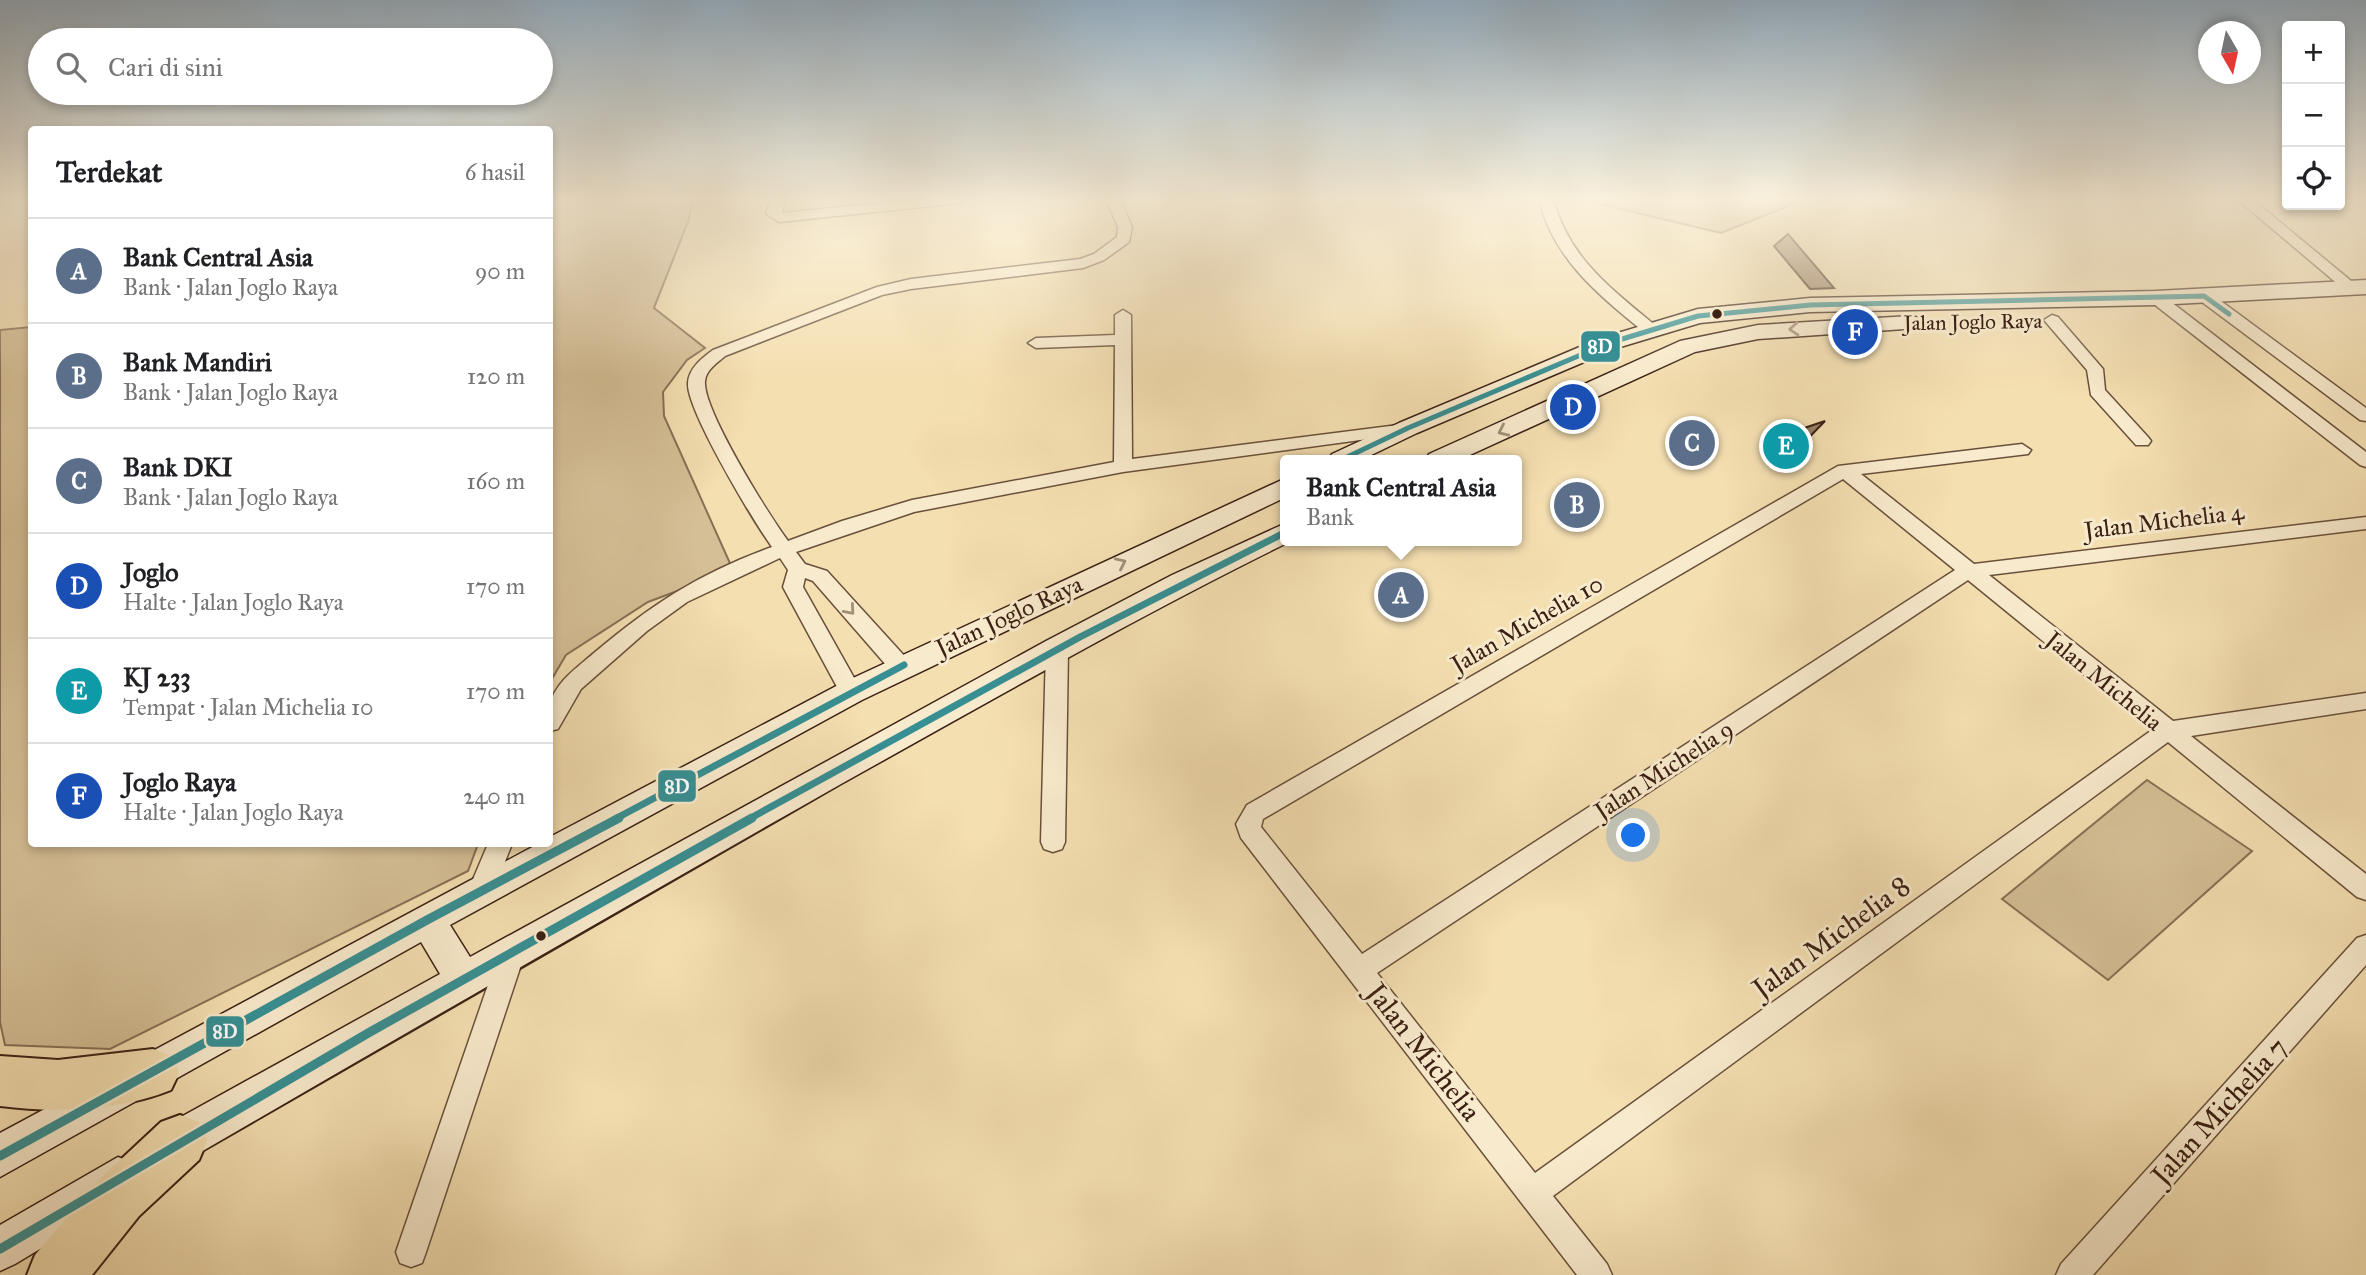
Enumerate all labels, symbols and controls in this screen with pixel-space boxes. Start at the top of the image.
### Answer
north arrow [2198,21,2261,84]
map controls [2282,21,2345,210]
button: + [2282,21,2345,84]
search box [28,28,553,105]
icon: search [52,48,90,86]
text: Cari di sini [108,51,223,83]
button: − [2282,84,2345,147]
button: locate [2282,147,2345,210]
text: Terdekat [56,154,162,190]
text: 6 hasil [465,158,525,186]
text: Bank Central Asia [123,241,313,273]
text: A [71,257,87,285]
text: 90 m [475,257,525,285]
text: Bank · Jalan Joglo Raya [123,273,338,301]
pin: F [1832,306,1878,358]
unlabelled marker [1710,307,1724,321]
street label: Jalan Joglo Raya [1901,308,2043,336]
one-way arrow [1788,321,1799,336]
line badge: 8D [1580,330,1621,363]
text: 8D [1587,335,1613,358]
text: Bank Mandiri [123,346,272,378]
text: B [71,362,87,390]
text: 120 m [467,362,525,390]
text: Bank · Jalan Joglo Raya [123,378,338,406]
pin: D [1550,381,1596,433]
pin: C [1669,417,1715,469]
pin: E [1763,420,1809,472]
one-way arrow [1497,422,1510,436]
text: Bank DKI [123,451,233,483]
popup [1280,455,1522,546]
text: C [71,467,87,495]
text: 160 m [467,467,525,495]
text: Bank Central Asia [1306,471,1496,503]
pin: B [1554,479,1600,531]
text: Bank · Jalan Joglo Raya [123,483,338,511]
street label: Jalan Michelia 4 [2080,496,2246,546]
text: Bank [1306,503,1354,531]
text: Joglo [123,556,179,588]
one-way arrow [1114,558,1126,572]
street label: Jalan Michelia 10 [1443,568,1608,681]
street label: Jalan Joglo Raya [928,569,1088,664]
pin: A [1378,569,1424,621]
text: D [70,572,88,600]
text: 170 m [466,572,525,600]
text: Halte · Jalan Joglo Raya [123,588,343,616]
one-way arrow [842,602,854,615]
street label: Jalan Michelia [2037,623,2169,738]
text: KJ 233 [123,661,191,693]
text: E [71,677,87,705]
text: 170 m [466,677,525,705]
text: Tempat · Jalan Michelia 10 [123,693,373,721]
street label: Jalan Michelia 9 [1586,714,1739,828]
text: Joglo Raya [123,766,236,798]
line badge: 8D [657,769,697,803]
text: 8D [664,775,690,798]
text: F [71,782,87,810]
text: 240 m [463,782,525,810]
text: Halte · Jalan Joglo Raya [123,798,343,826]
your location [1616,818,1650,852]
street label: Jalan Michelia 8 [1743,868,1917,1008]
unlabelled marker [534,929,548,943]
street label: Jalan Michelia [1357,974,1489,1128]
line badge: 8D [205,1015,245,1048]
text: 8D [212,1020,238,1043]
street label: Jalan Michelia 7 [2142,1030,2294,1194]

